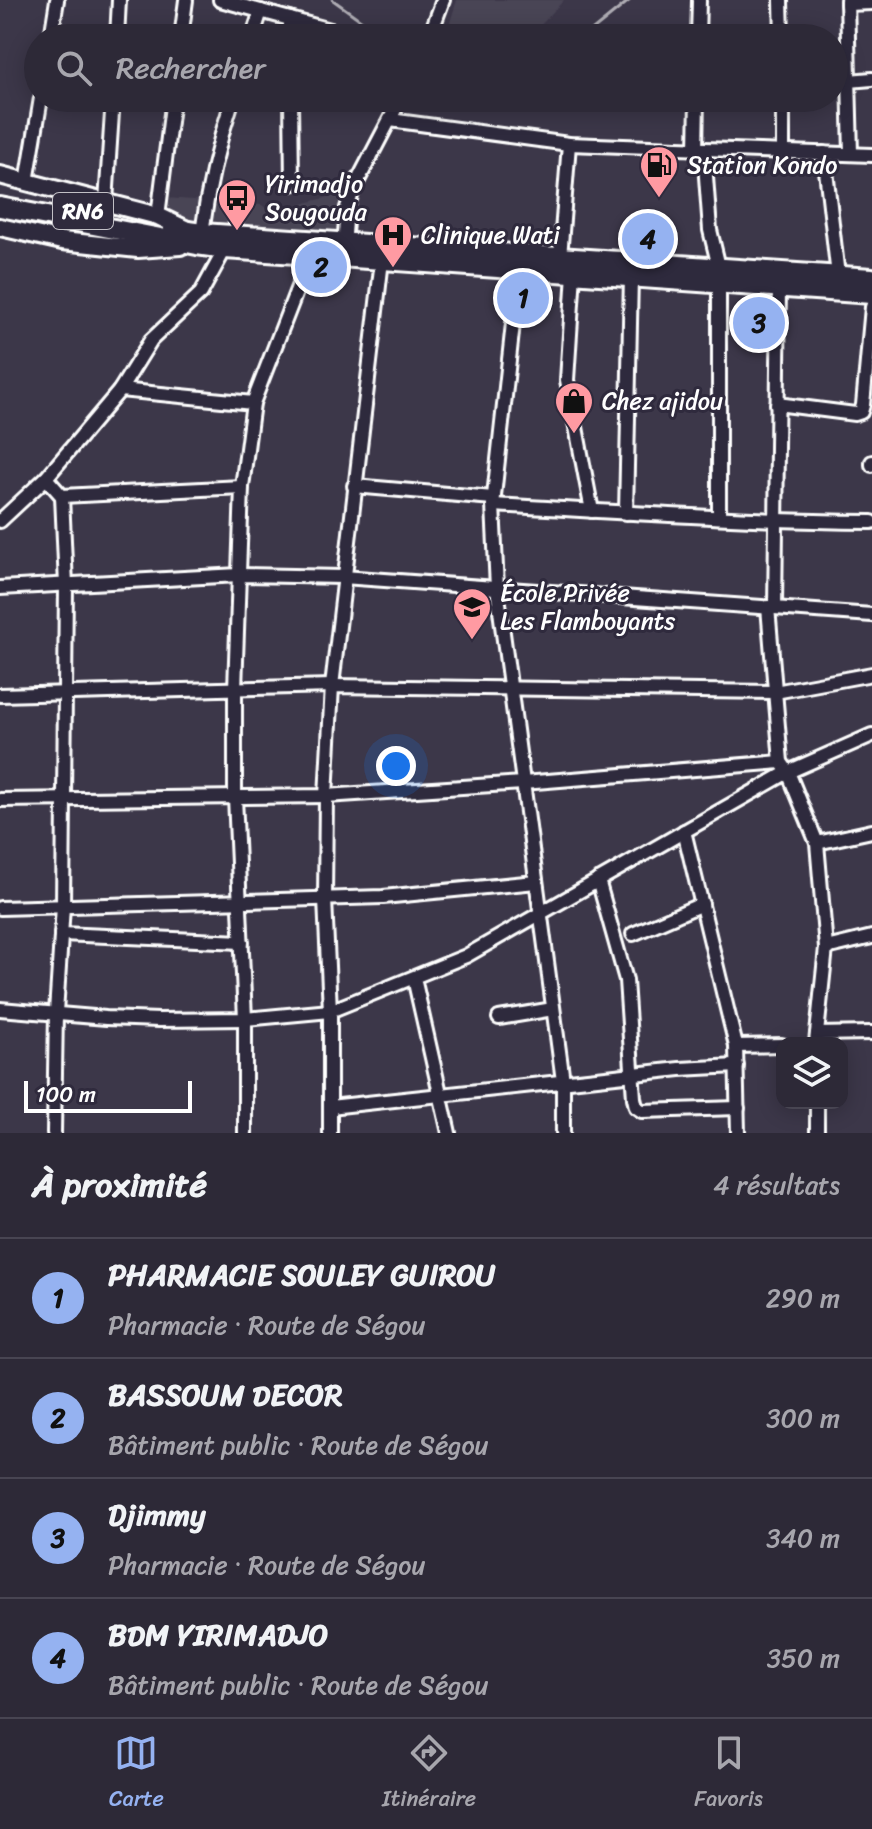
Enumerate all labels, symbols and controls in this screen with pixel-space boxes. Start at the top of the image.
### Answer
search box [24,24,848,112]
text: Rechercher [116,41,266,95]
icon: search [52,46,96,90]
fuel station icon: Station Kondo [638,144,680,199]
place label: Station Kondo [687,144,837,186]
place label: Yirimadjo Sougouda [265,163,368,233]
bus stop icon: Yirimadjo Sougouda [216,177,258,232]
road number: RN6 [53,193,113,229]
pin: 4 [622,209,674,269]
hospital icon: Clinique Wati [372,214,414,269]
place label: Clinique Wati [421,214,560,256]
pin: 2 [295,237,347,297]
pin: 1 [497,268,549,328]
pin: 3 [733,293,785,353]
shop icon: Chez ajidou [553,380,595,435]
place label: Chez ajidou [602,380,723,422]
place label: École Privée Les Flamboyants [500,572,675,642]
school or university icon: École Privée Les Flamboyants [451,586,493,641]
your location [376,746,416,786]
map controls [776,1037,848,1109]
button: layers [776,1037,848,1109]
text: 100 m [36,1075,96,1114]
scale bar [24,1077,192,1113]
text: À proximité [32,1155,207,1215]
text: 4 résultats [713,1162,840,1208]
text: PHARMACIE SOULEY GUIROU [108,1248,496,1302]
text: 1 [52,1275,64,1321]
text: 290 m [766,1275,840,1321]
text: Pharmacie · Route de Ségou [108,1302,426,1348]
text: BASSOUM DECOR [108,1368,342,1422]
text: 2 [50,1395,66,1441]
text: 300 m [766,1395,840,1441]
text: Bâtiment public · Route de Ségou [108,1422,489,1468]
text: Djimmy [108,1488,206,1542]
text: 3 [51,1515,65,1561]
text: 340 m [766,1515,840,1561]
text: Pharmacie · Route de Ségou [108,1542,426,1588]
text: BDM YIRIMADJO [108,1608,328,1662]
text: 4 [50,1635,66,1681]
text: 350 m [767,1635,840,1681]
text: Bâtiment public · Route de Ségou [108,1662,489,1708]
tab: Carte [109,1731,164,1818]
tab: Itinéraire [382,1731,476,1818]
tab: Favoris [694,1731,763,1818]

